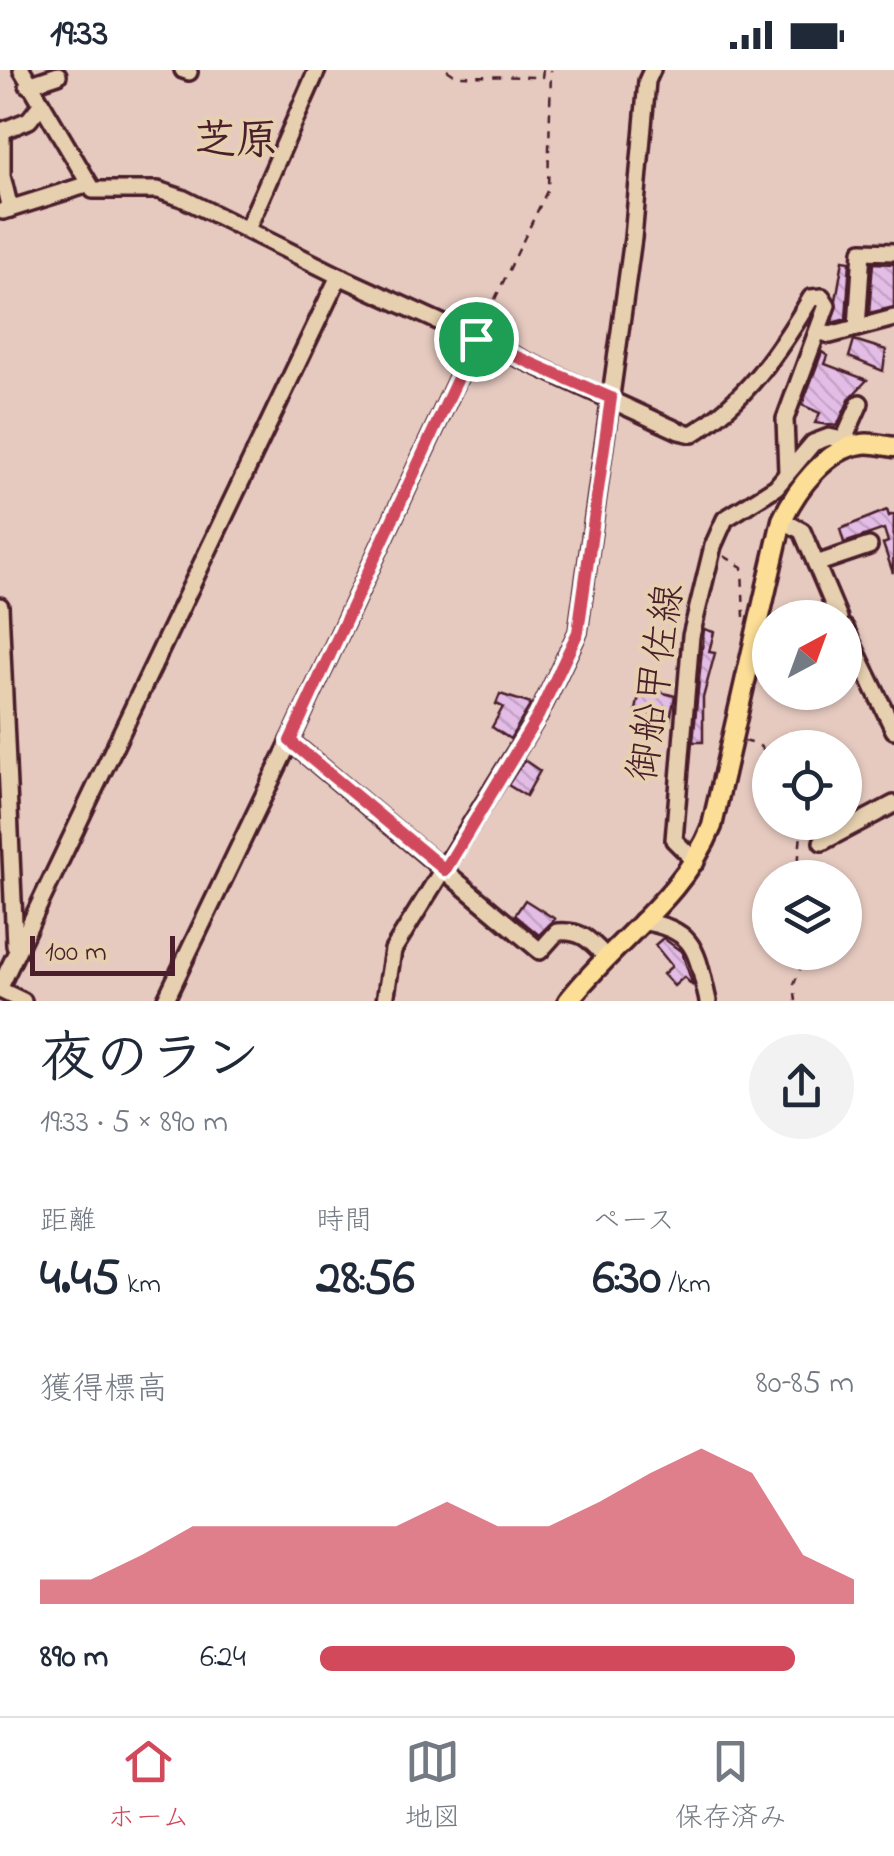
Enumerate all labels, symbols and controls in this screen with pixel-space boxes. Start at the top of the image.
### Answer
text: 19:33 [50,7,108,63]
district label: 芝原 [194,112,278,173]
pin [434,297,519,382]
icon: arrive [449,312,504,367]
street label: 御船甲佐線 [615,580,701,786]
north arrow [752,600,862,710]
map controls [752,600,862,970]
button: locate [752,730,862,840]
button: layers [752,860,862,970]
scale bar [30,931,175,976]
text: 100 m [45,933,107,974]
text: 夜のラン [40,1022,260,1102]
button: share [749,1034,854,1139]
text: 19:33 · 5 × 890 m [40,1100,228,1147]
text: 距離 [40,1202,96,1243]
text: 時間 [316,1202,372,1243]
text: ペース [593,1202,675,1243]
text: 4.45 [40,1243,120,1316]
text: 28:56 [316,1243,415,1316]
text: 6:30 [593,1243,661,1316]
text: km [120,1265,161,1306]
text: /km [661,1265,711,1306]
text: 80–85 m [756,1361,854,1408]
text: 獲得標高 [40,1367,168,1414]
text: 890 m [40,1635,108,1682]
text: 6:24 [200,1635,246,1682]
tab: ホーム [107,1734,190,1840]
tab: 地図 [404,1734,460,1840]
tab: 保存済み [675,1734,787,1840]

